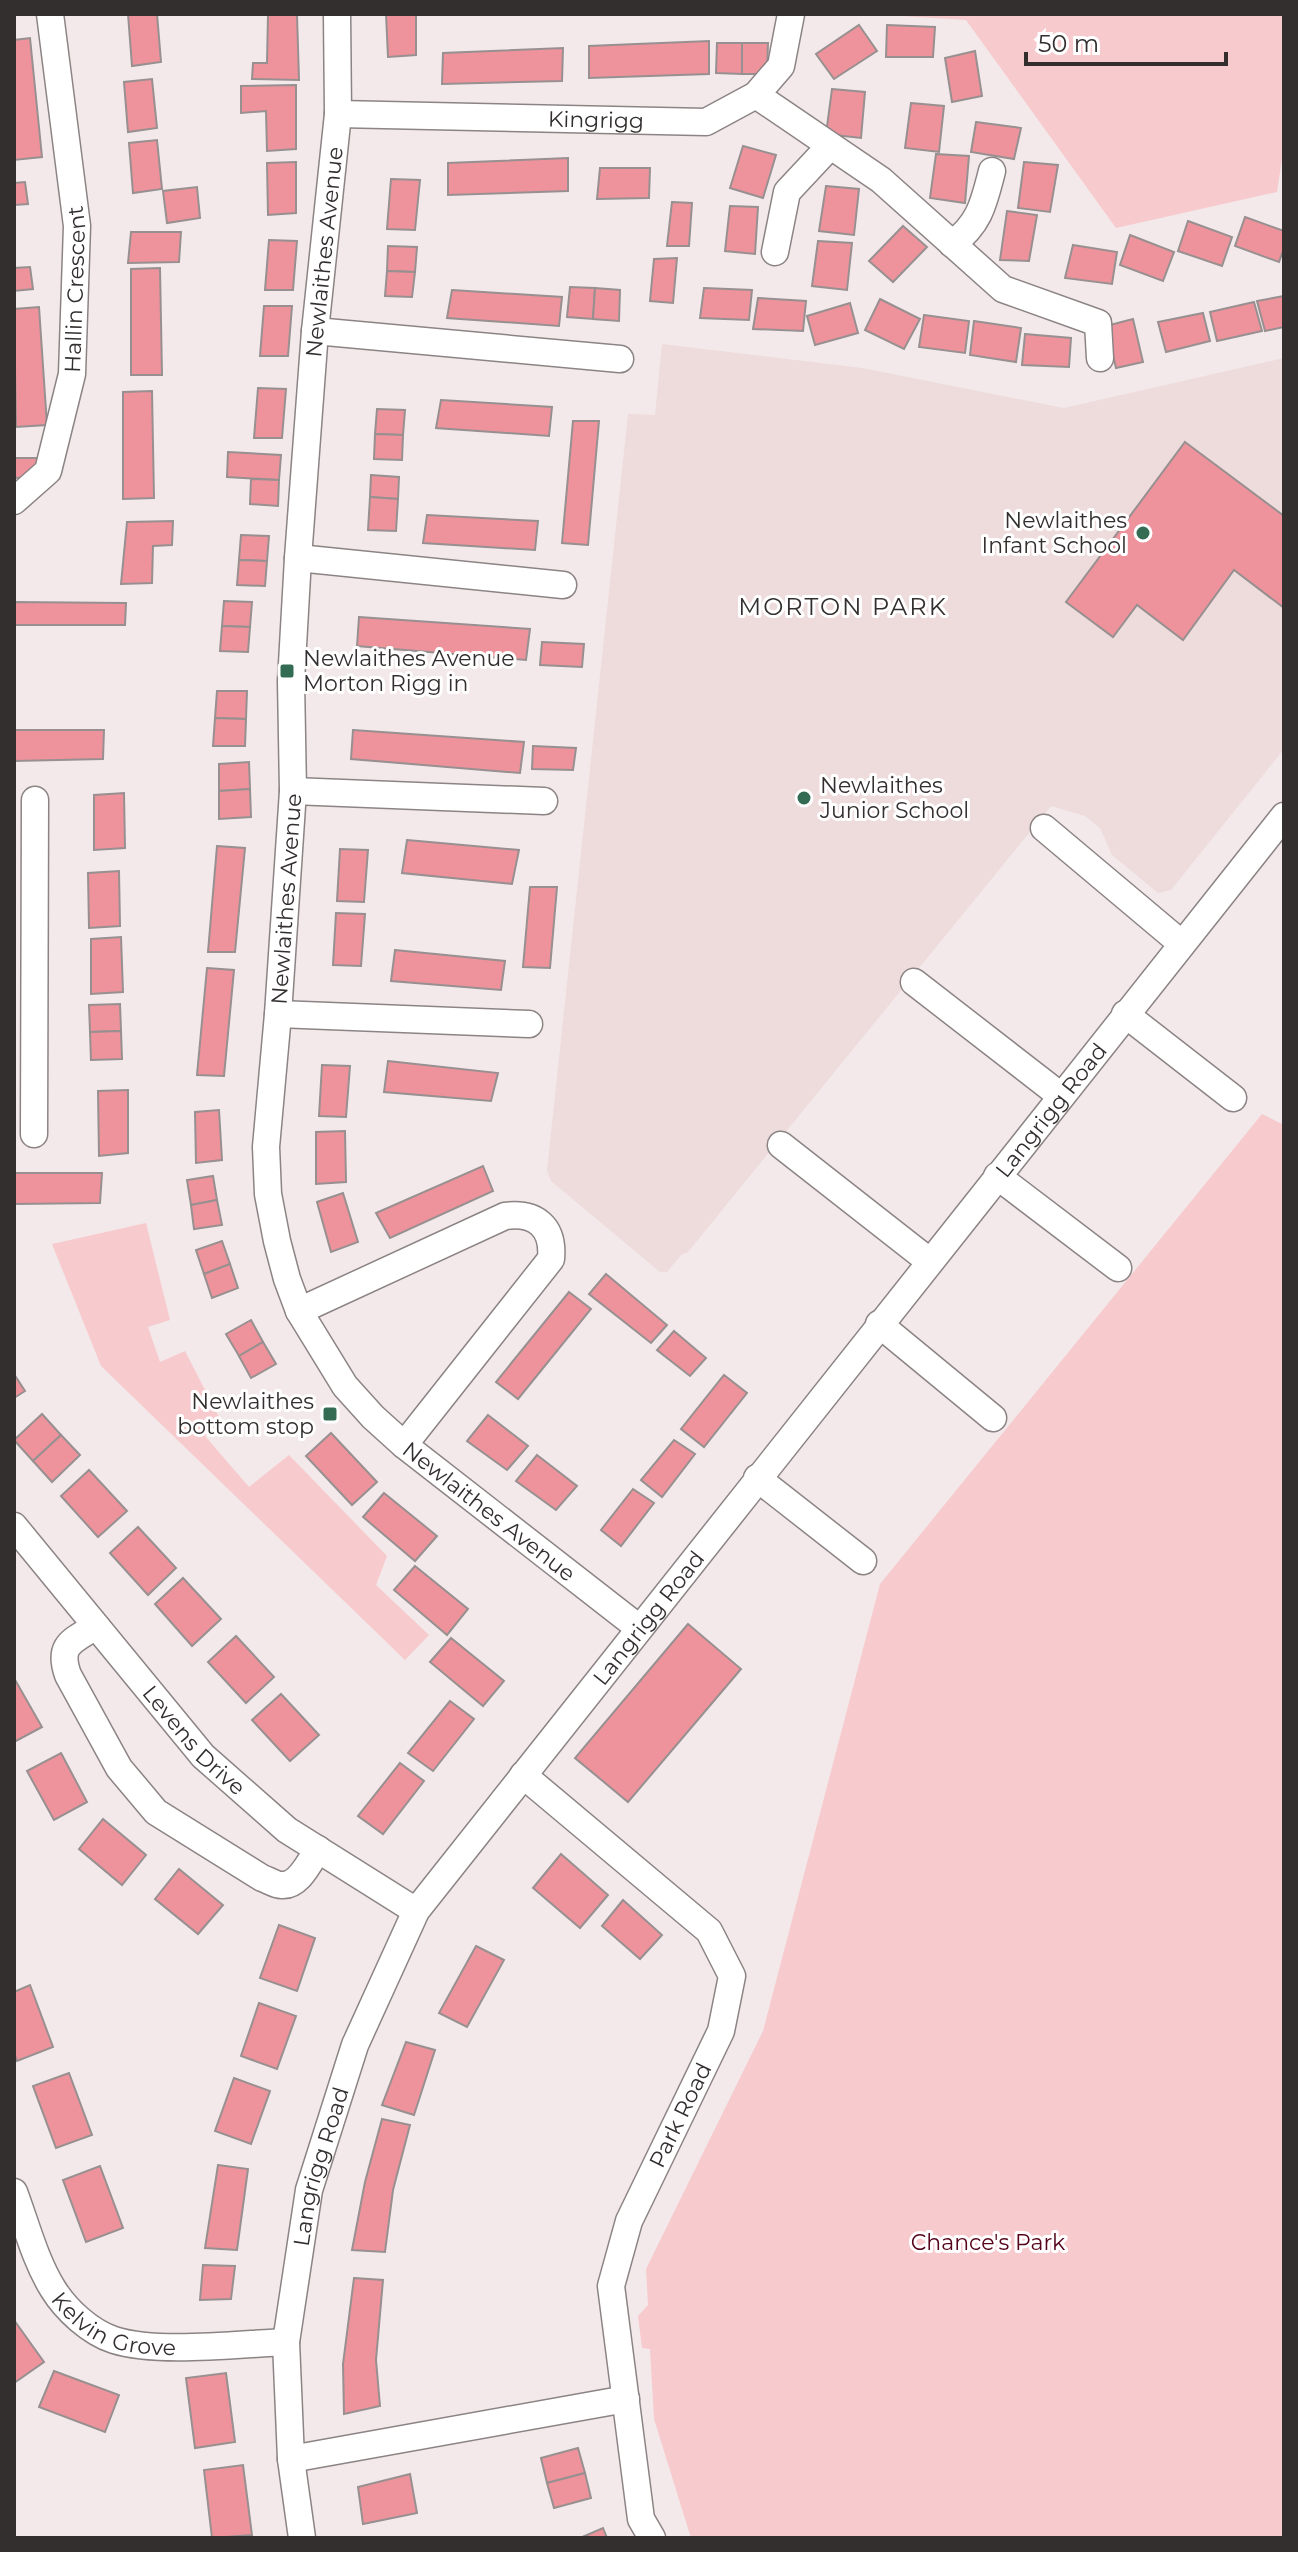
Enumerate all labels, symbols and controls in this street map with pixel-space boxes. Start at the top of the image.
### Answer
scale bar [1026,16,1226,66]
text: 50 m [1038,29,1099,58]
street label: Kingrigg [548,106,644,135]
street label: Newlaithes Avenue [300,145,349,359]
street label: Hallin Crescent [59,204,91,373]
place label: Newlaithes Infant School [982,507,1127,559]
marker: Newlaithes Infant School [1134,524,1152,542]
district label: MORTON PARK [738,592,948,621]
place label: Newlaithes Avenue Morton Rigg in [303,645,515,697]
marker: Newlaithes Avenue Morton Rigg in [278,662,296,680]
place label: Newlaithes Junior School [819,772,969,824]
marker: Newlaithes Junior School [795,789,813,807]
street label: Newlaithes Avenue [266,793,307,1005]
street label: Langrigg Road [990,1038,1113,1183]
place label: Newlaithes bottom stop [177,1388,314,1440]
marker: Newlaithes bottom stop [321,1405,339,1423]
street label: Newlaithes Avenue [397,1436,581,1587]
street label: Langrigg Road [587,1546,710,1691]
street label: Levens Drive [137,1680,251,1801]
street label: Park Road [643,2058,717,2172]
street label: Langrigg Road [288,2084,355,2248]
park label: Chance's Park [911,2229,1066,2256]
street label: Kelvin Grove [46,2287,176,2361]

